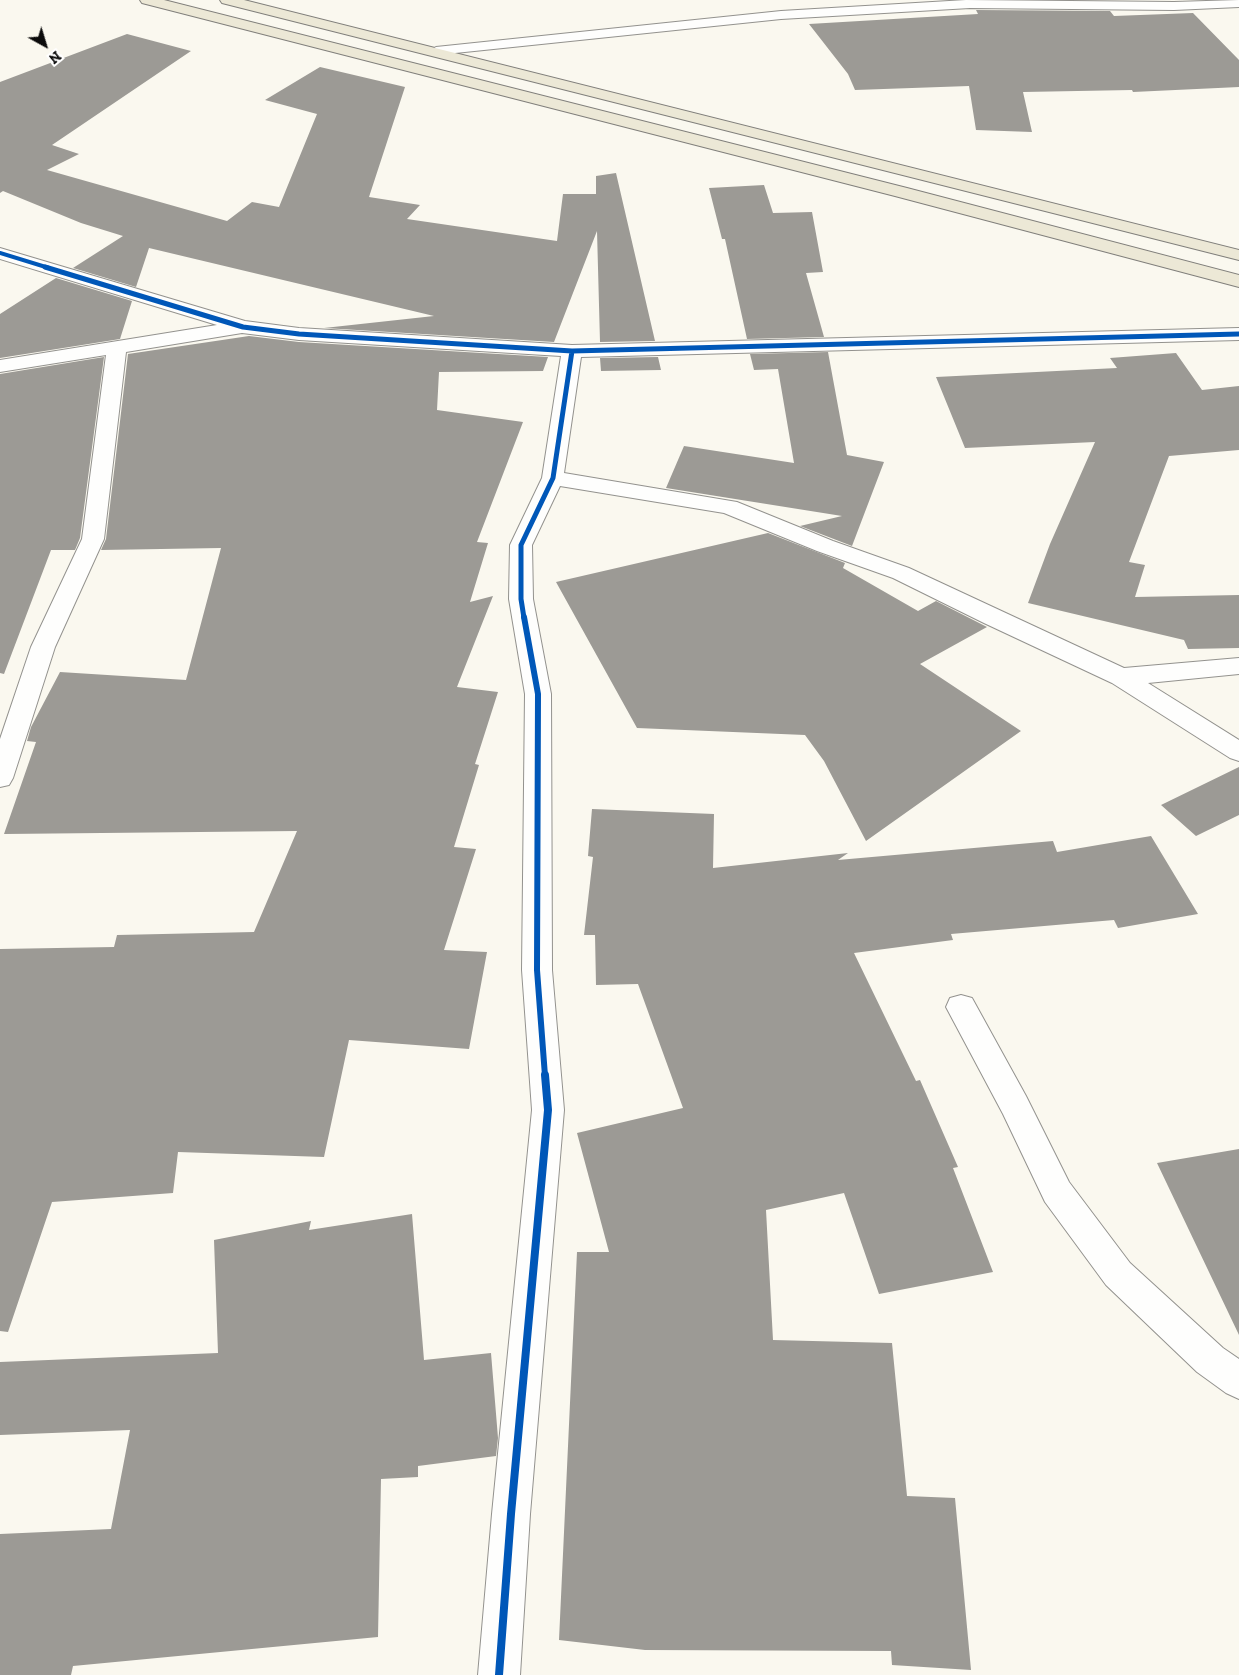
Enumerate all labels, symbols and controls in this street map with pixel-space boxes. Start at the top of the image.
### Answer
north arrow [20,20,70,70]
text: N [45,47,64,67]

